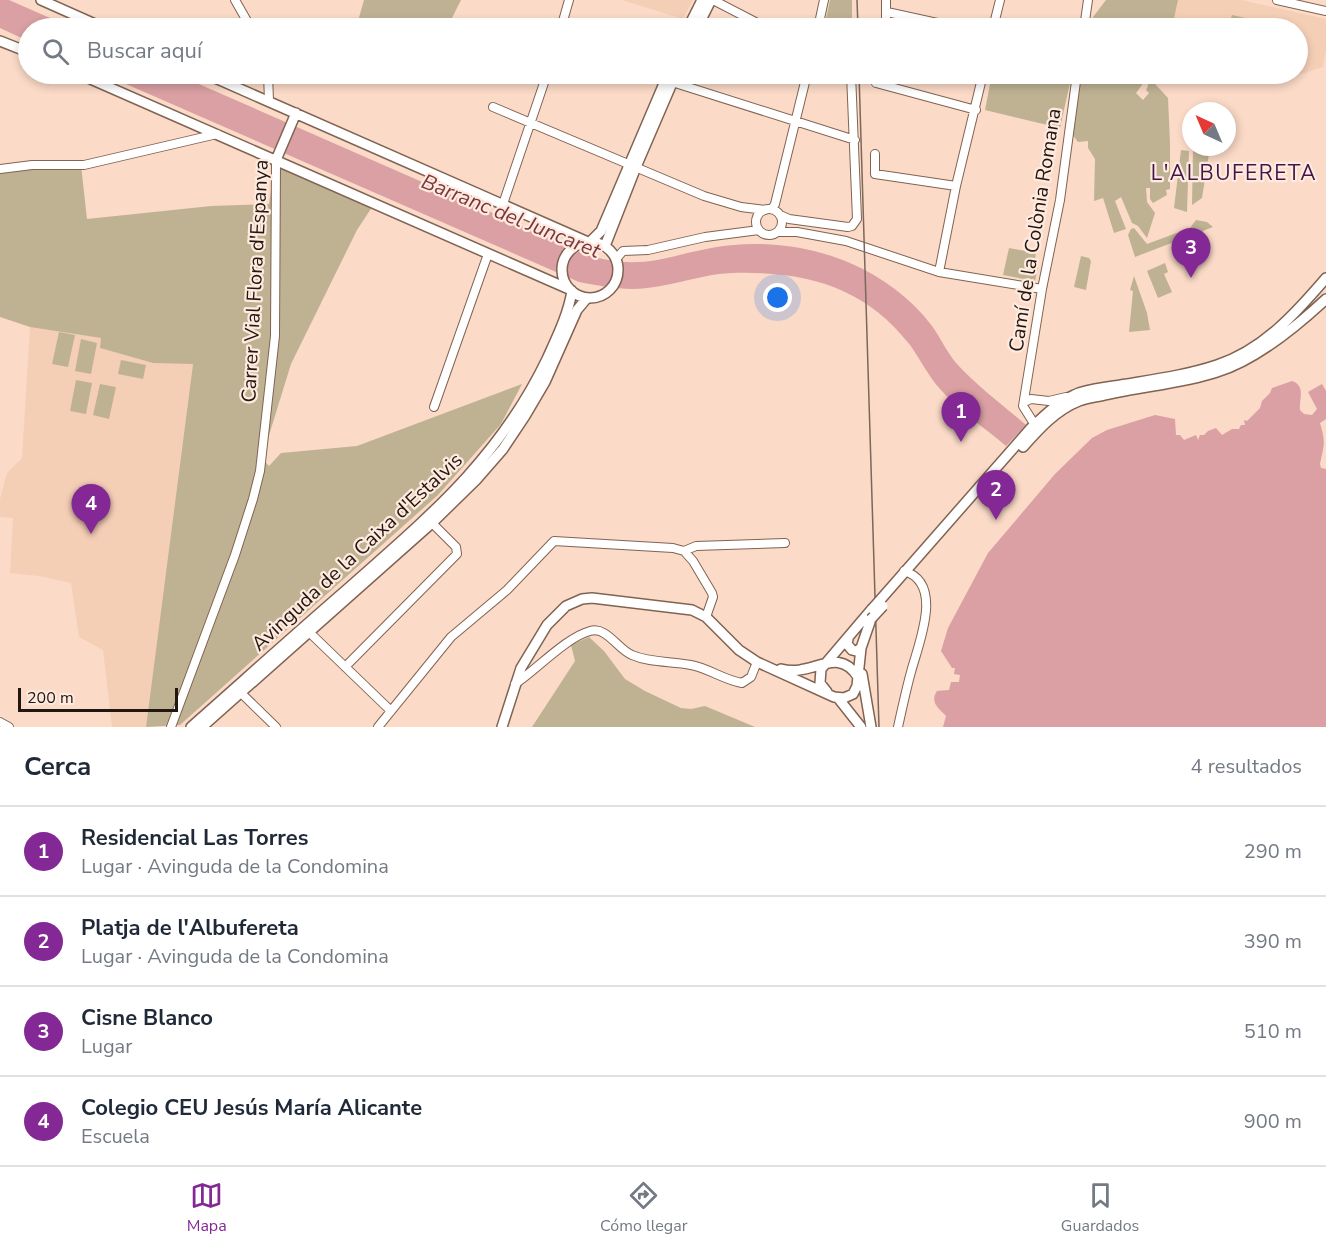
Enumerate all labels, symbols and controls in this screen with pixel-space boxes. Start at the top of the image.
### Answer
search box [18,18,1308,84]
icon: search [39,35,72,68]
text: Buscar aquí [87,36,202,66]
north arrow [1182,102,1236,156]
street label: Camí de la Colònia Romana [1002,106,1068,354]
street label: Carrer Vial Flora d'Espanya [235,159,275,403]
district label: L'ALBUFERETA [1151,159,1317,187]
water label: Barranc del Juncaret [417,167,605,265]
pin: 3 [1172,228,1210,278]
your location [763,283,792,312]
pin: 1 [942,392,980,442]
street label: Avinguda de la Caixa d'Estalvis [246,447,468,657]
pin: 2 [976,470,1016,520]
pin: 4 [72,484,110,534]
scale bar [18,685,178,712]
text: 200 m [27,687,74,709]
text: Cerca [24,749,91,784]
text: 4 resultados [1191,753,1302,780]
text: Residencial Las Torres [81,823,308,853]
text: 1 [38,838,50,865]
text: 290 m [1244,838,1302,865]
text: Lugar · Avinguda de la Condomina [81,853,389,880]
text: Platja de l'Albufereta [81,913,299,943]
text: 2 [38,928,50,955]
text: 390 m [1244,928,1302,955]
text: Lugar · Avinguda de la Condomina [81,943,389,970]
text: Cisne Blanco [81,1003,213,1033]
text: 3 [38,1018,50,1045]
text: 510 m [1244,1018,1302,1045]
text: Lugar [81,1033,132,1060]
text: Colegio CEU Jesús María Alicante [81,1093,422,1123]
text: 4 [38,1108,50,1135]
text: 900 m [1244,1108,1302,1135]
text: Escuela [81,1123,150,1150]
tab: Mapa [187,1179,227,1237]
tab: Cómo llegar [600,1179,687,1237]
tab: Guardados [1061,1179,1139,1237]

